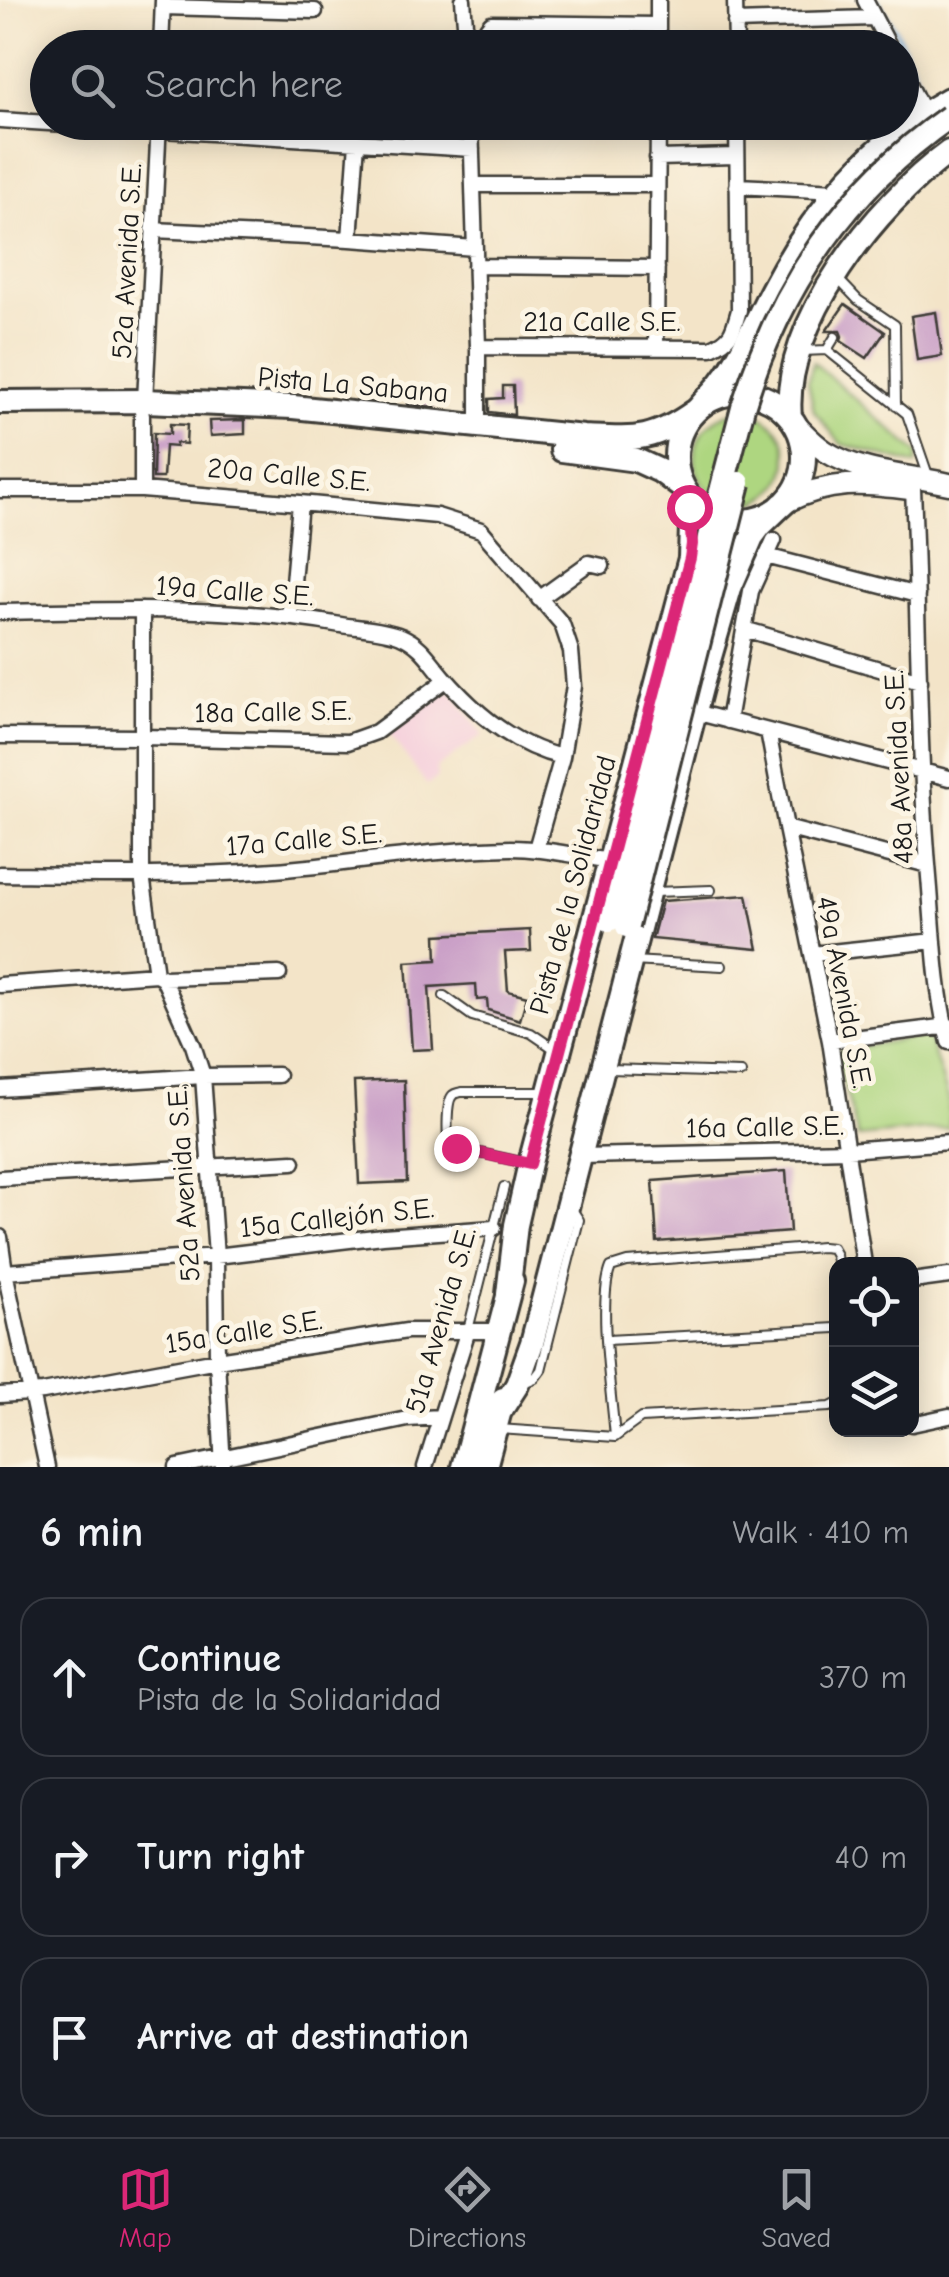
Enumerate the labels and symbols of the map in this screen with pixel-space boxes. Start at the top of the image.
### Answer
street label: 52a Avenida S.E. [106,162,148,360]
street label: 21a Calle S.E. [523,306,681,338]
street label: Pista La Sabana [256,361,450,409]
street label: 20a Calle S.E. [206,452,372,498]
route start [667,485,713,531]
street label: 19a Calle S.E. [155,570,315,612]
street label: 48a Avenida S.E. [878,669,920,865]
street label: 18a Calle S.E. [194,695,352,729]
street label: Pista de la Solidaridad [523,752,623,1018]
street label: 17a Calle S.E. [225,817,383,863]
street label: 49a Avenida S.E. [810,893,878,1091]
street label: 52a Avenida S.E. [161,1085,207,1283]
street label: 16a Calle S.E. [686,1110,844,1144]
route end [434,1126,480,1172]
street label: 15a Callejón S.E. [238,1192,436,1244]
street label: 51a Avenida S.E. [399,1223,483,1417]
street label: 15a Calle S.E. [163,1304,325,1360]

